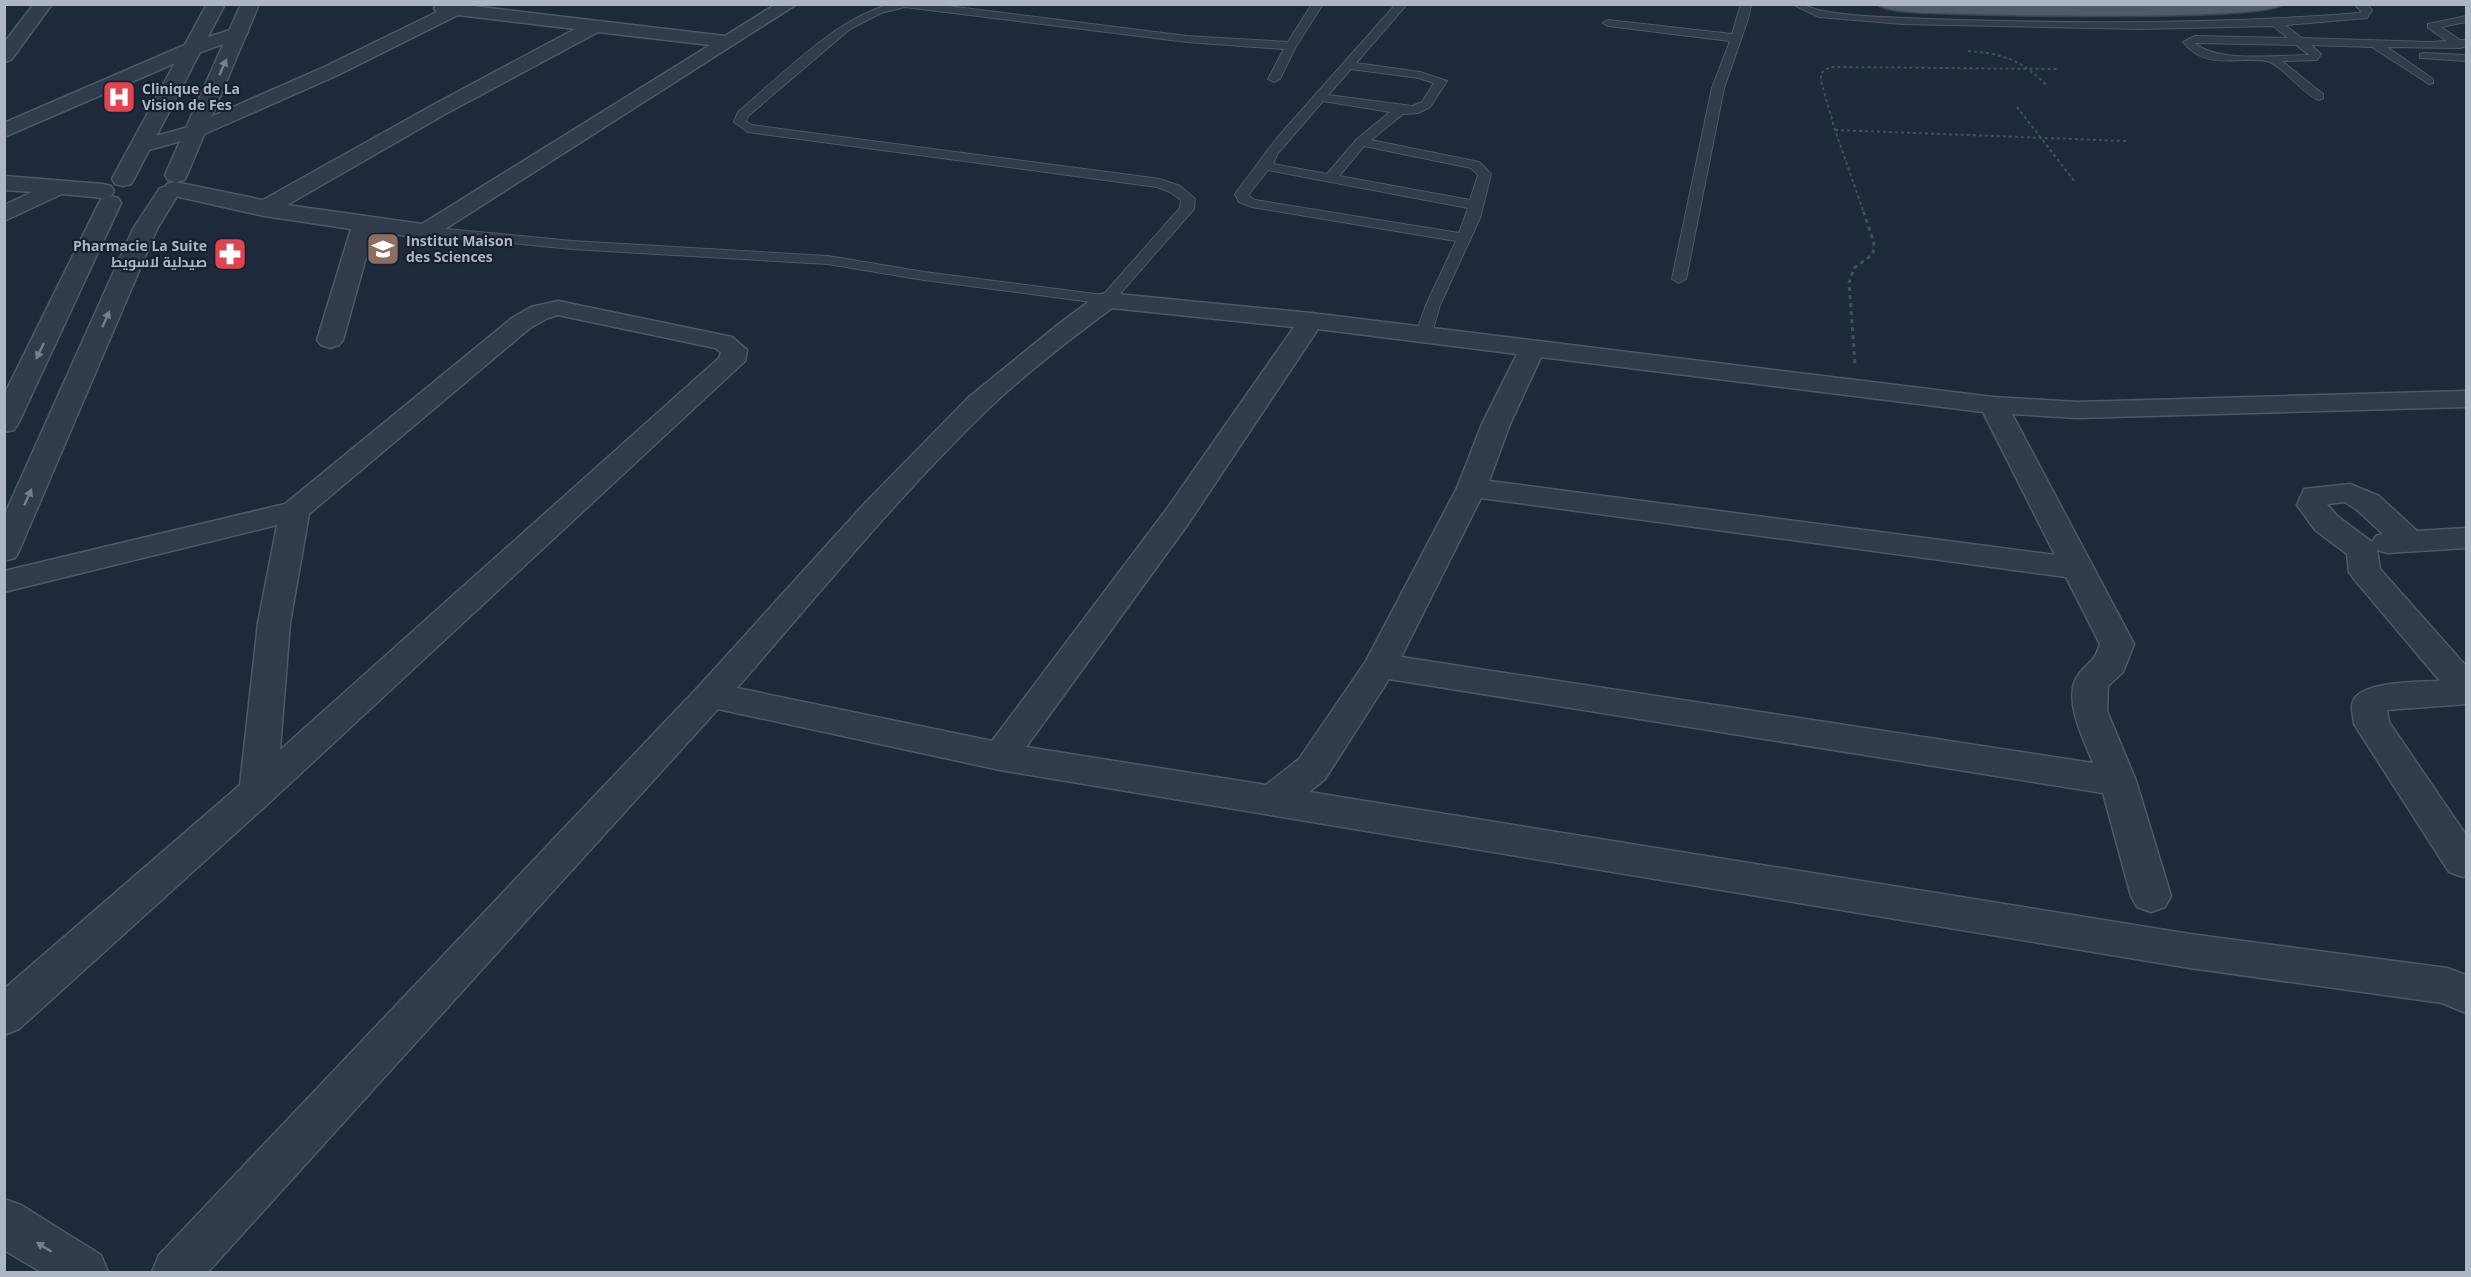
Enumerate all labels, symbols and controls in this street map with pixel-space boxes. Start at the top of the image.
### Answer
one-way arrow [218,58,228,76]
hospital icon: Clinique de La Vision de Fes [101,79,137,115]
place label: Clinique de La Vision de Fes [142,79,240,114]
school or university icon: Institut Maison des Sciences [365,231,401,267]
place label: Institut Maison des Sciences [406,231,513,266]
place label: Pharmacie La Suite صيدلية لاسويط [73,236,207,271]
pharmacy icon: Pharmacie La Suite صيدلية لاسويط [212,236,248,272]
one-way arrow [101,309,111,327]
one-way arrow [35,342,44,359]
one-way arrow [23,488,33,506]
one-way arrow [36,1242,52,1253]

